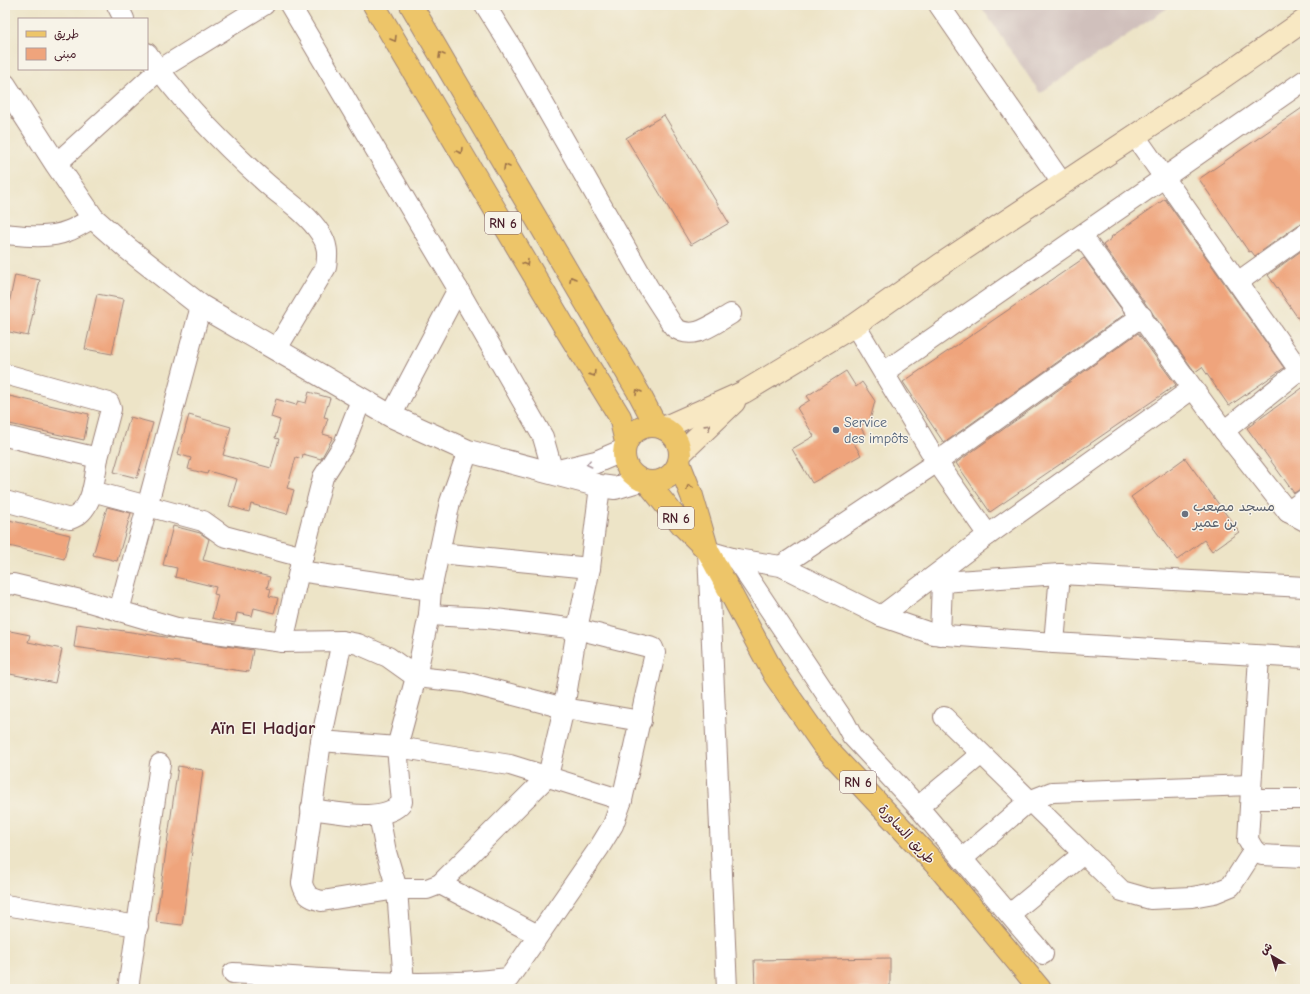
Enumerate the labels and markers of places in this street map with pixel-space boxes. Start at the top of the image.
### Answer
place label: Service des impôts [844,414,908,447]
marker: Service des impôts [831,425,841,435]
place label: مسجد مصعب بن عمير [1192,498,1275,531]
marker: مسجد مصعب بن عمير [1180,509,1190,519]

